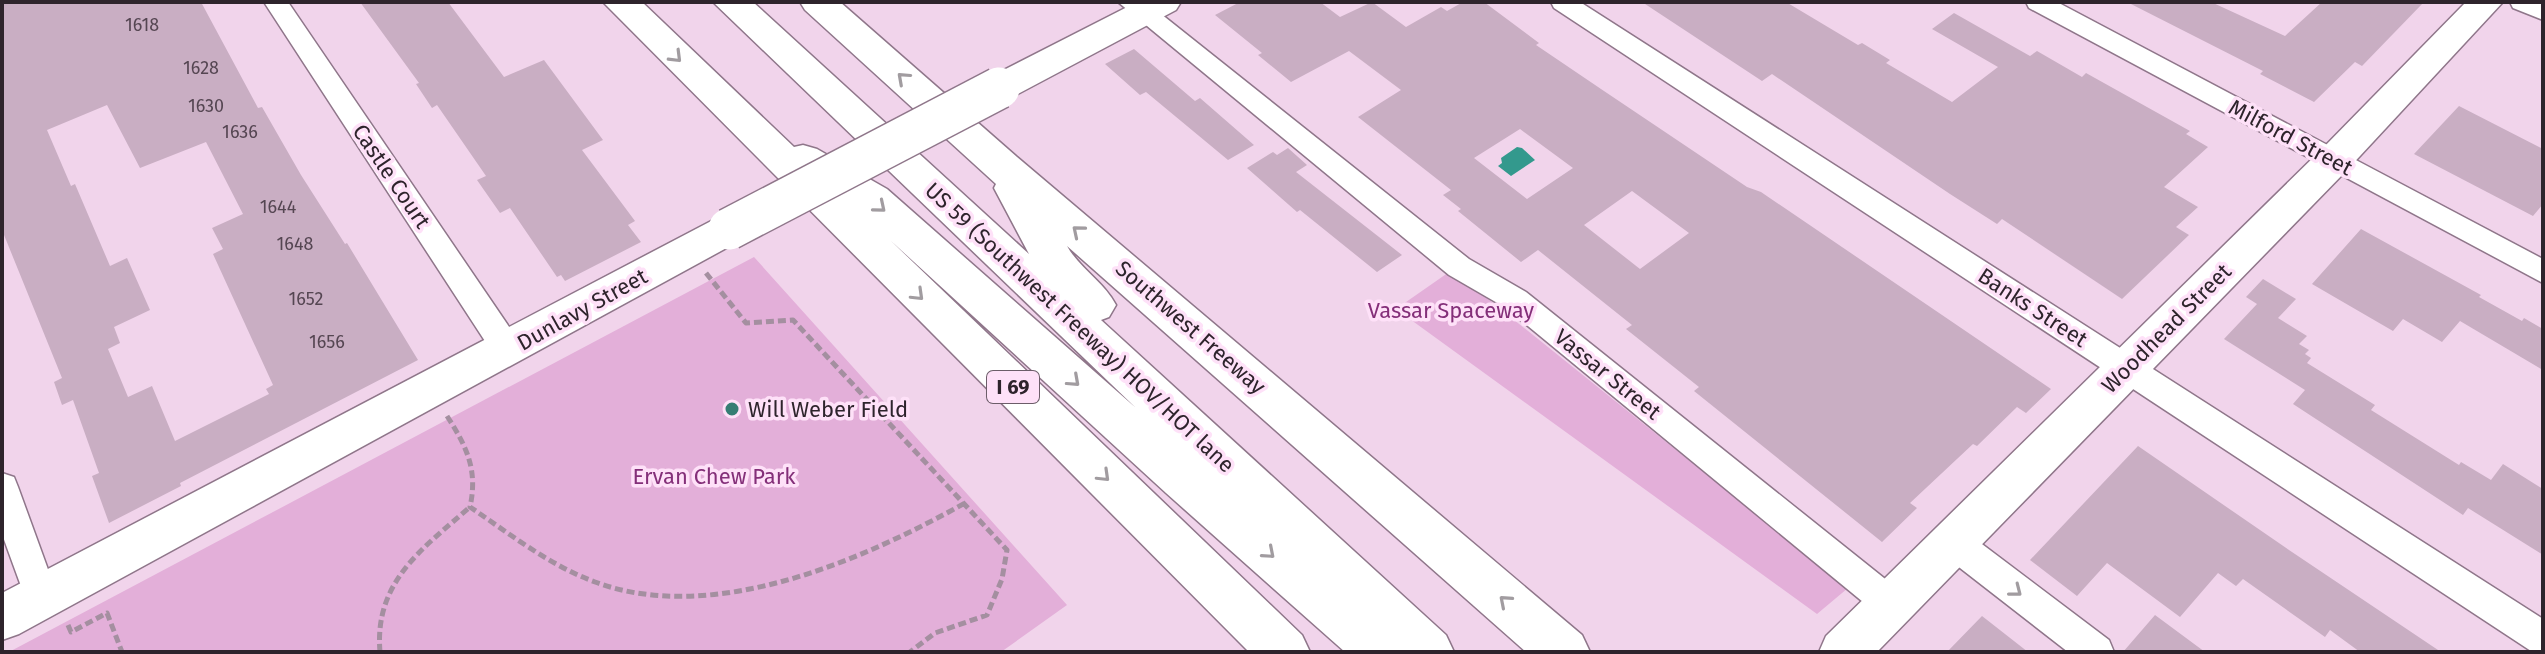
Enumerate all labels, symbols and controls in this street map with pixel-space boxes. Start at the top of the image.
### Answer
house number: 1618 [125,14,159,36]
one-way arrow [667,48,681,62]
house number: 1628 [183,57,219,79]
one-way arrow [897,73,912,87]
street label: Milford Street [2224,94,2357,181]
house number: 1630 [188,95,224,117]
street label: Castle Court [347,119,436,234]
house number: 1636 [222,121,258,143]
street label: US 59 (Southwest Freeway) HOV/HOT lane [920,176,1240,478]
house number: 1644 [260,196,297,218]
one-way arrow [871,197,886,212]
one-way arrow [1073,226,1088,241]
house number: 1648 [277,233,314,255]
street label: Southwest Freeway [1111,255,1271,399]
street label: Woodhead Street [2096,258,2237,399]
street label: Dunlavy Street [512,262,652,356]
street label: Banks Street [1973,262,2093,353]
one-way arrow [909,285,923,300]
house number: 1652 [288,288,324,310]
park label: Vassar Spaceway [1368,297,1534,324]
street label: Vassar Street [1549,323,1666,426]
house number: 1656 [309,331,345,353]
road number: I 69 [987,371,1039,403]
one-way arrow [1064,371,1079,385]
place label: Will Weber Field [748,396,908,423]
marker: Will Weber Field [723,400,741,418]
park label: Ervan Chew Park [632,463,796,490]
one-way arrow [1095,467,1109,482]
one-way arrow [1259,543,1274,558]
one-way arrow [2007,581,2021,595]
one-way arrow [1500,596,1515,610]

